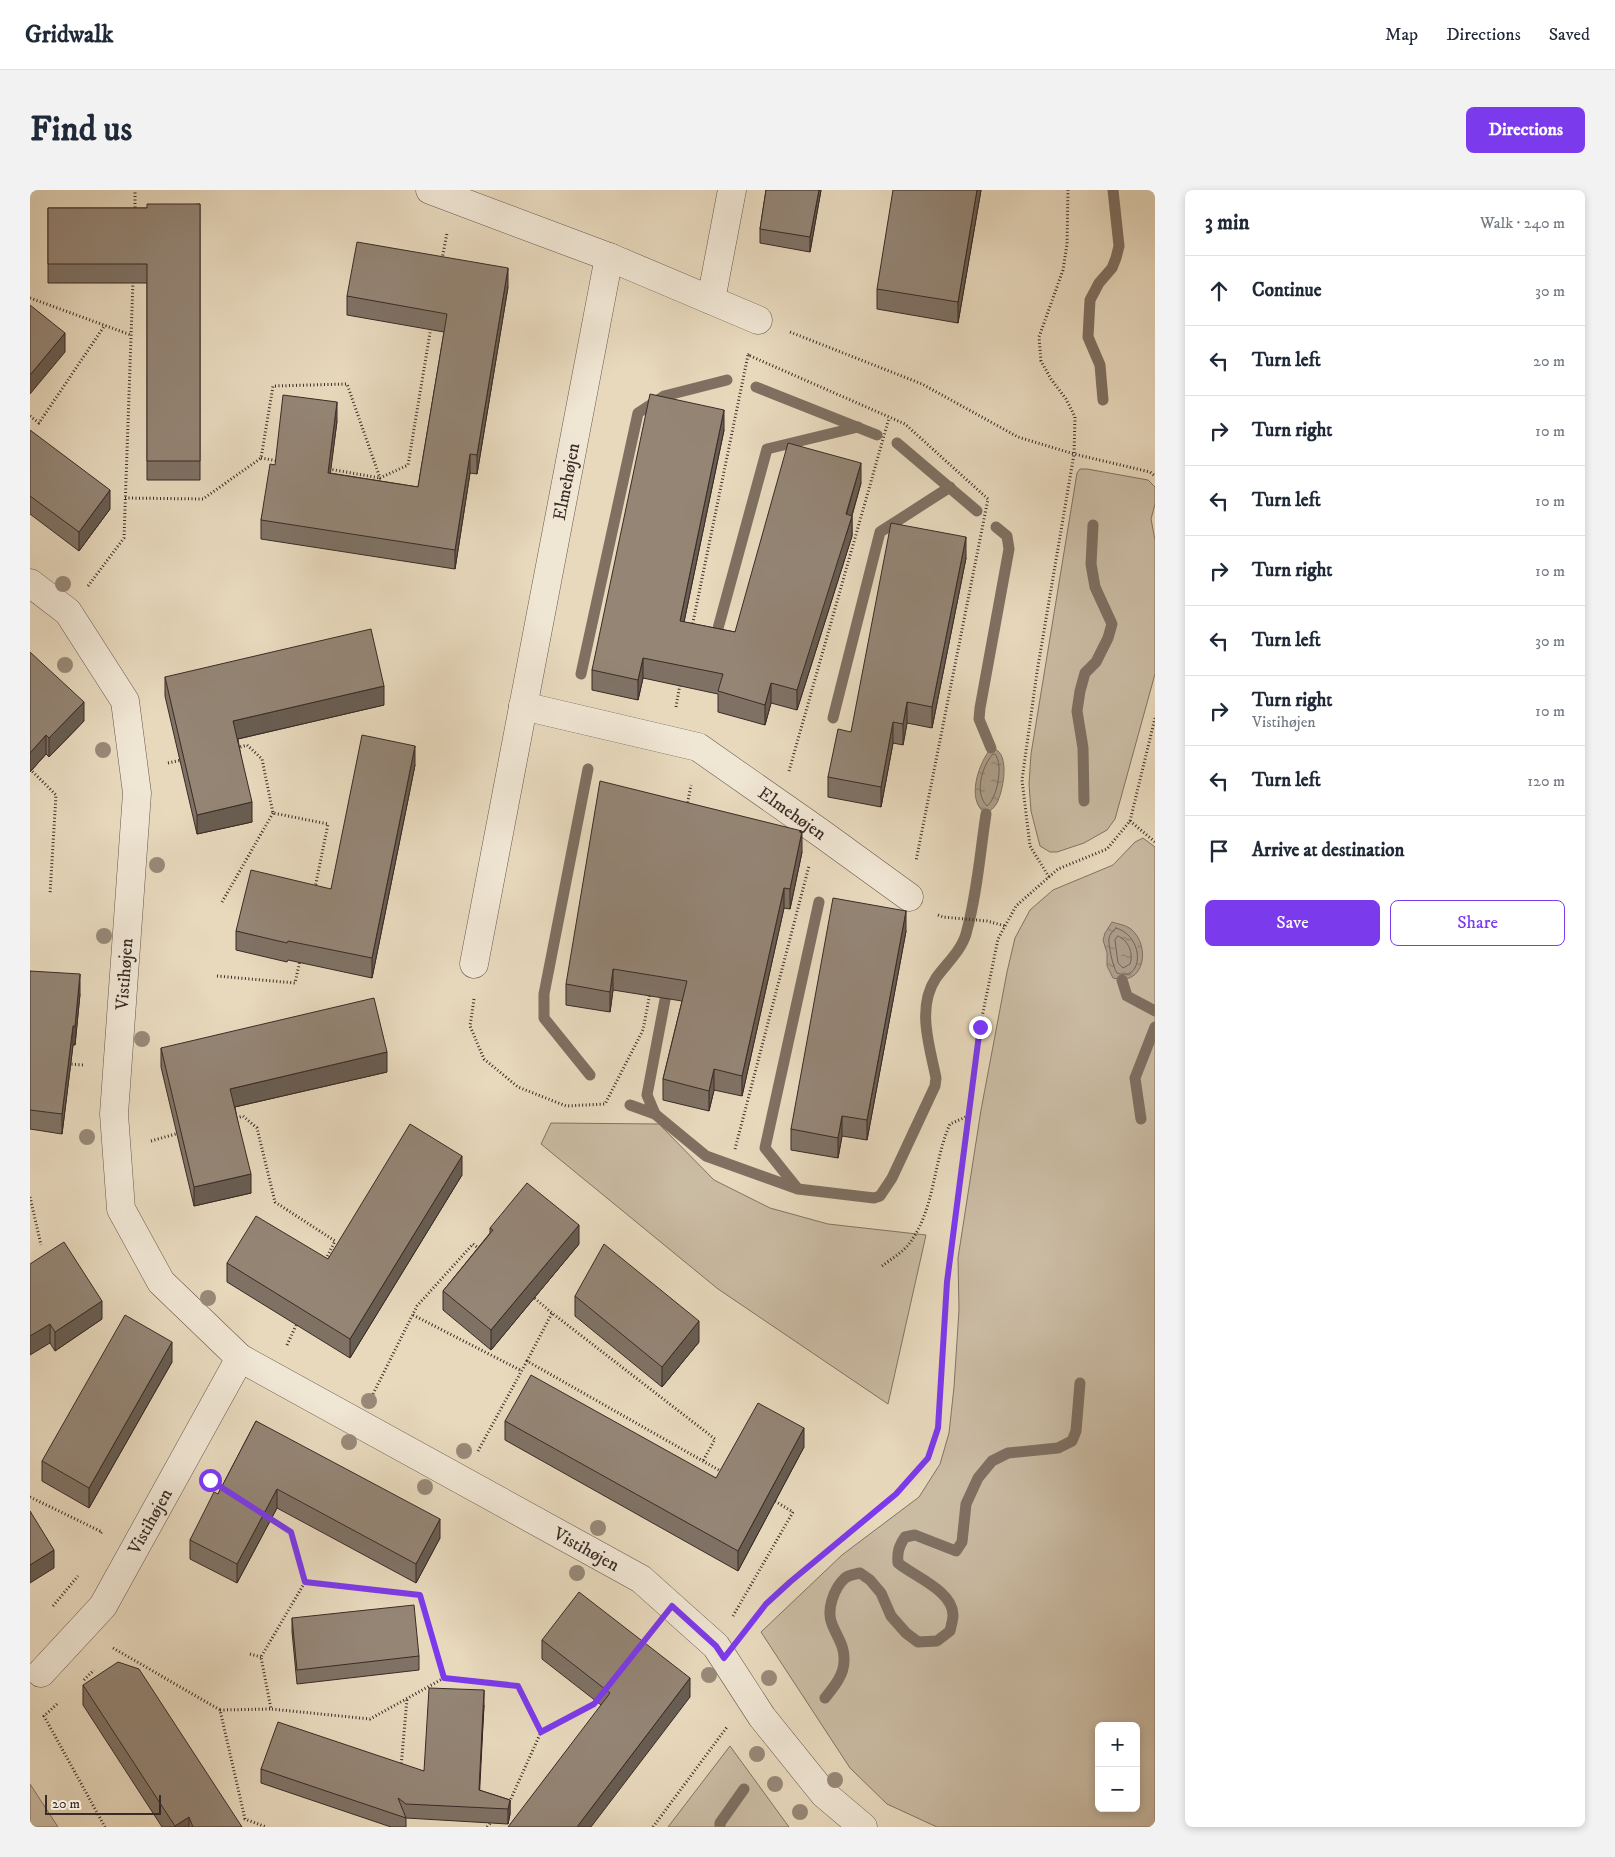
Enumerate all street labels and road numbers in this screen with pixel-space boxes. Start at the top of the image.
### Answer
street label: Elmehøjen [549,441,585,522]
street label: Elmehøjen [753,782,831,846]
street label: Vistihøjen [111,937,139,1012]
street label: Vistihøjen [123,1485,178,1559]
street label: Vistihøjen [549,1522,623,1577]

